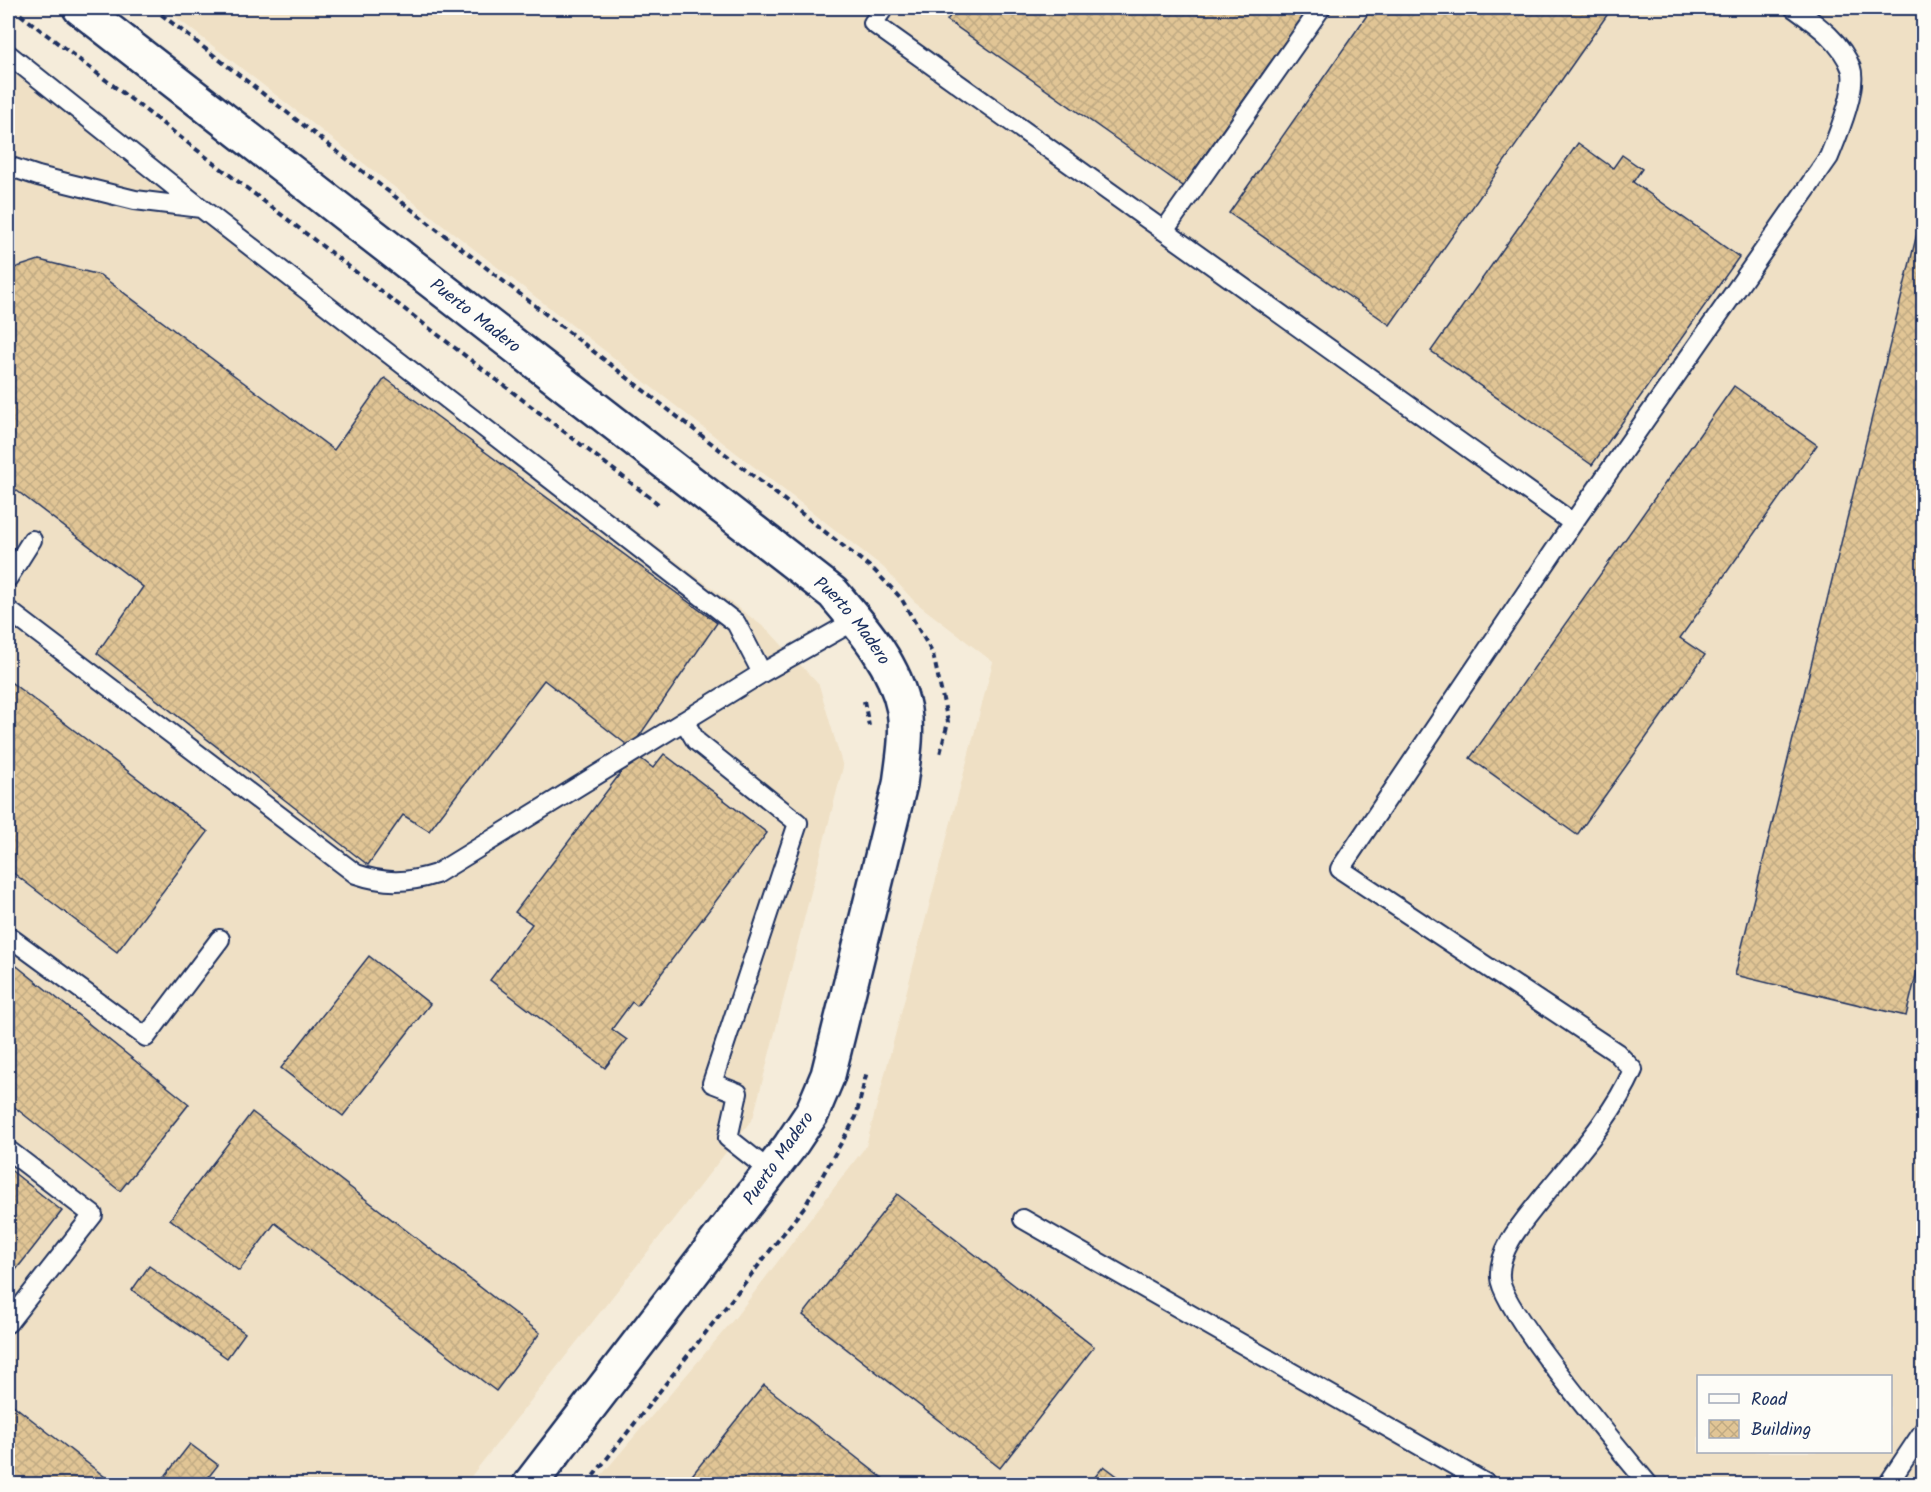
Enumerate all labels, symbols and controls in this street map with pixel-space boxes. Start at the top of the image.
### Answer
street label: Puerto Madero [423,272,527,361]
street label: Puerto Madero [807,570,897,671]
street label: Puerto Madero [736,1106,822,1212]
legend [1697,1375,1892,1453]
text: Road [1751,1386,1788,1415]
text: Building [1751,1416,1811,1445]

